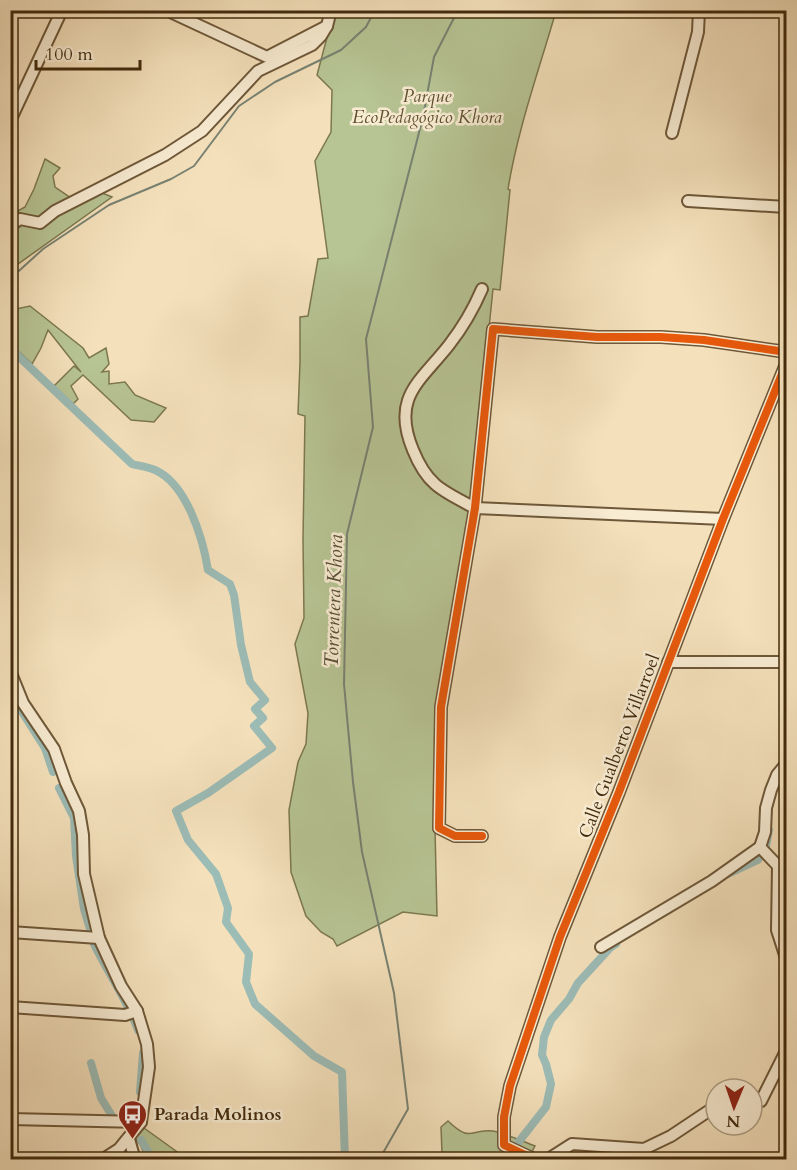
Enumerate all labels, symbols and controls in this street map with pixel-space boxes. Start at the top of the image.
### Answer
scale bar [36,33,140,71]
text: 100 m [45,42,93,67]
park label: Parque EcoPedagógico Khora [352,84,502,130]
water label: Torrentera Khora [318,534,349,668]
street label: Calle Gualberto Villarroel [573,650,666,842]
north arrow [704,1077,764,1137]
bus stop icon: Parada Molinos [117,1098,149,1140]
place label: Parada Molinos [154,1102,281,1127]
text: N [726,1110,741,1132]

